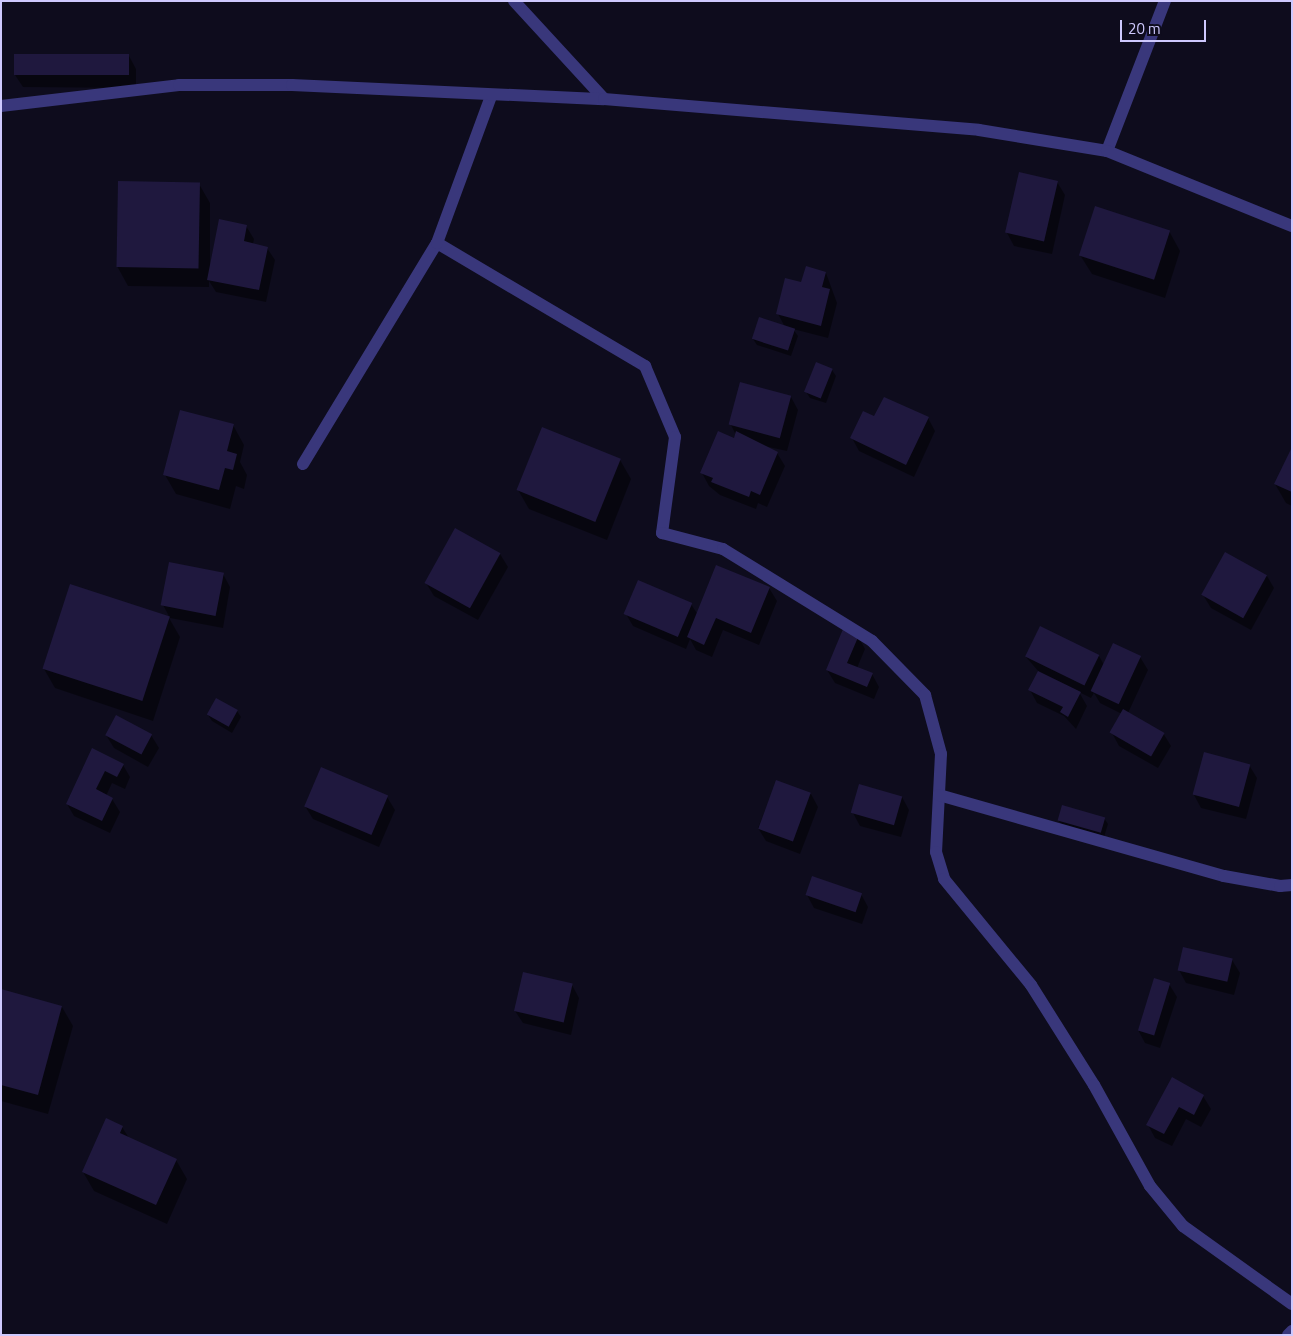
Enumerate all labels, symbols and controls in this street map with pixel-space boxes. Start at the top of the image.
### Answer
scale bar [1123,10,1209,42]
text: 20 m [1128,17,1161,40]

